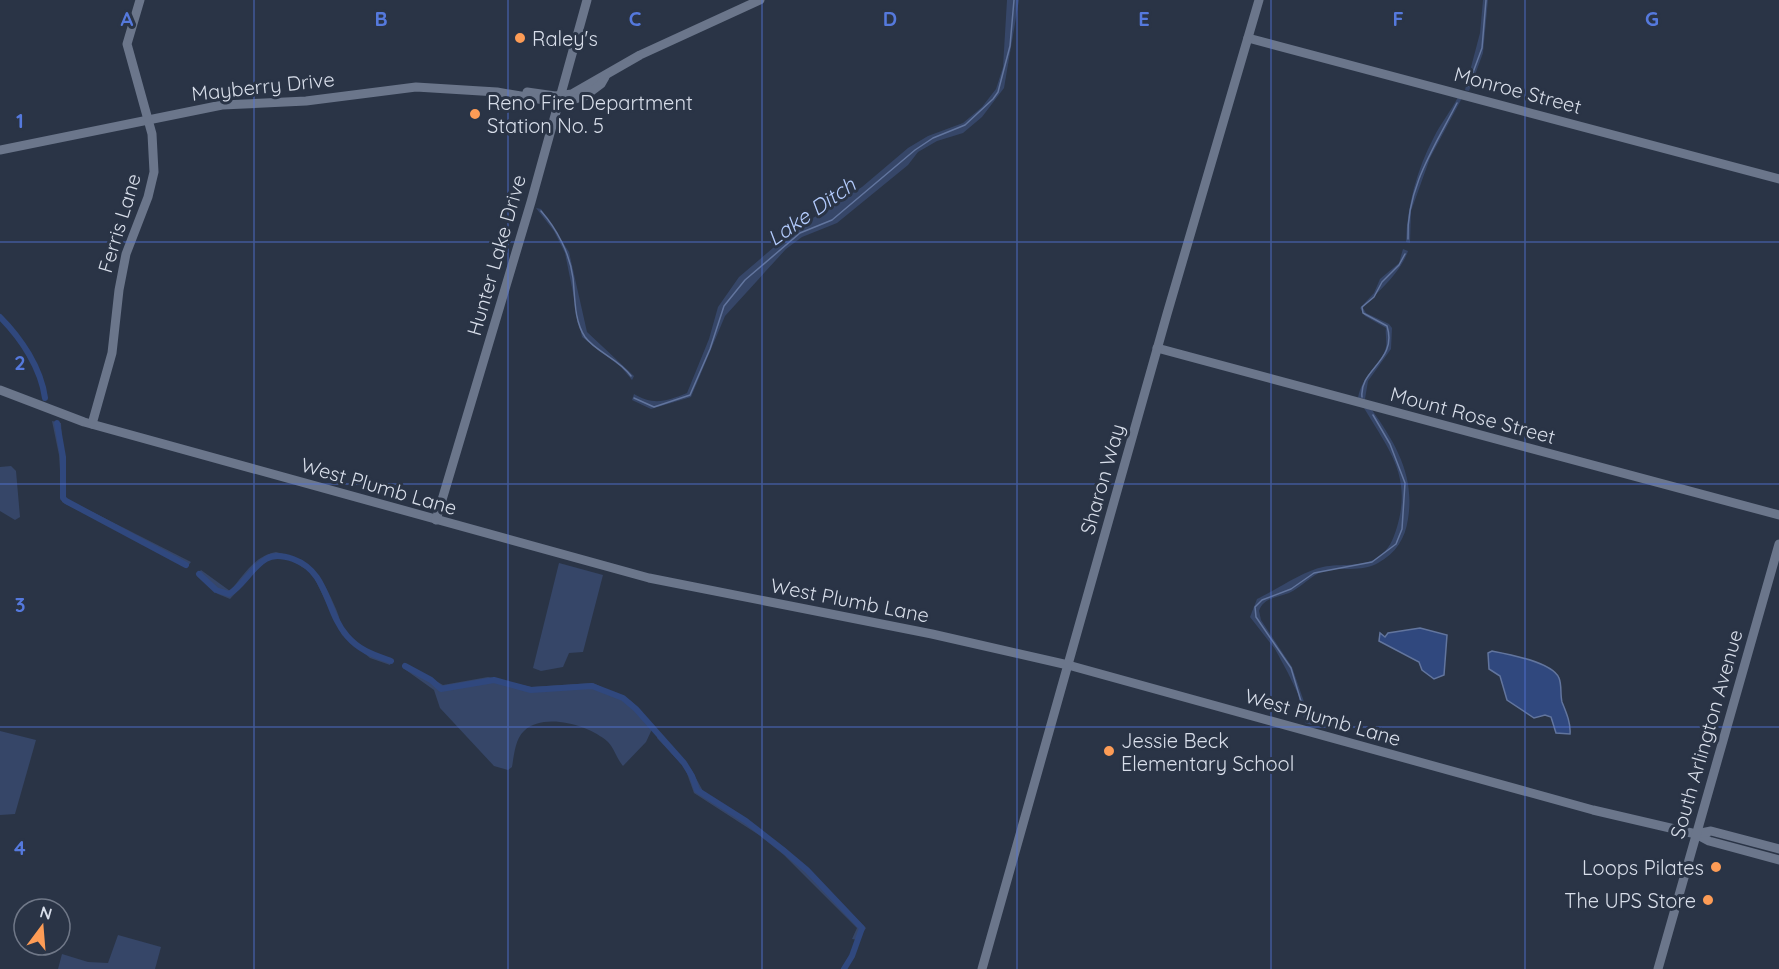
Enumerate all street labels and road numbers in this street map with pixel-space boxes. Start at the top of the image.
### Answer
street label: Monroe Street [1452,61,1585,119]
street label: Mayberry Drive [190,66,336,106]
street label: Ferris Lane [92,170,146,276]
street label: Hunter Lake Drive [461,172,531,338]
street label: Mount Rose Street [1388,381,1559,449]
street label: Sharon Way [1074,421,1130,537]
street label: West Plumb Lane [298,452,460,520]
street label: West Plumb Lane [769,572,931,628]
street label: South Arlington Avenue [1664,627,1748,841]
street label: West Plumb Lane [1242,683,1404,751]

